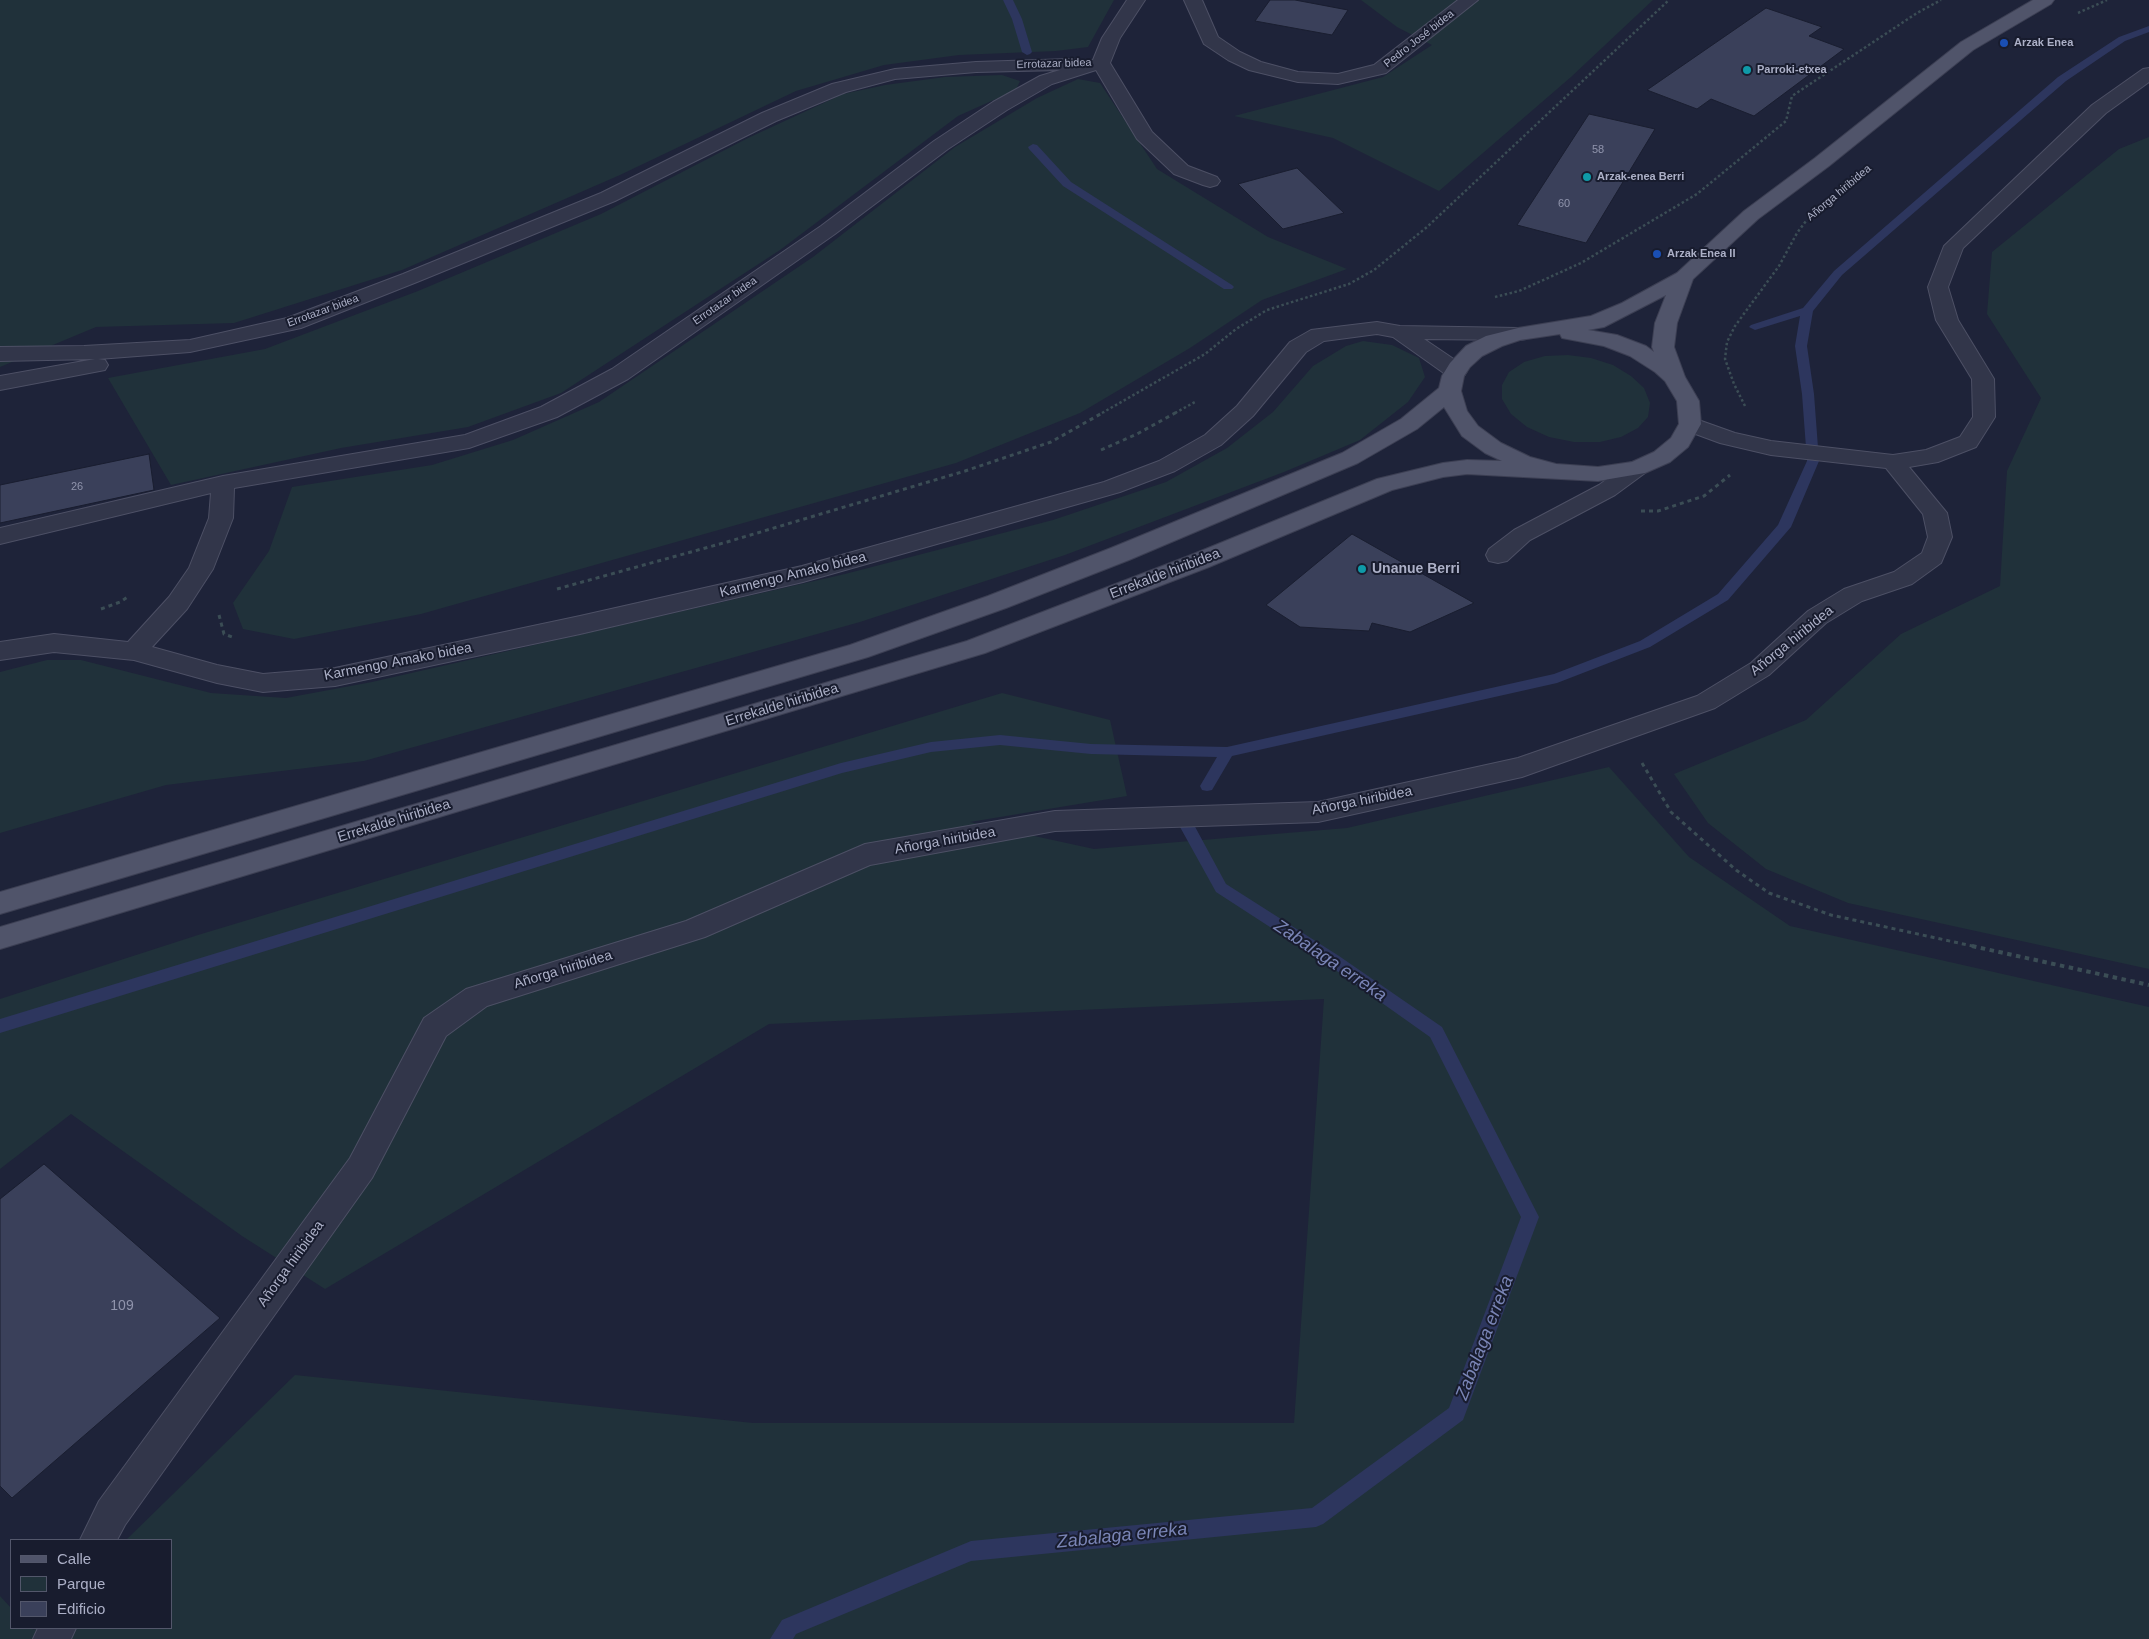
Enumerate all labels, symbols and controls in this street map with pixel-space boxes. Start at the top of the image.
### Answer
street label: Pedro José bidea [1381,7,1457,71]
place label: Arzak Enea [2014,36,2073,50]
marker: Arzak Enea [1998,37,2010,49]
street label: Errotazar bidea [1016,56,1092,72]
place label: Parroki-etxea [1757,63,1827,77]
marker: Parroki-etxea [1741,64,1753,76]
house number: 58 [1592,143,1604,157]
street label: Añorga hiribidea [1804,162,1874,224]
place label: Arzak-enea Berri [1597,170,1684,184]
marker: Arzak-enea Berri [1581,171,1593,183]
house number: 60 [1558,197,1570,211]
place label: Arzak Enea II [1667,247,1735,261]
marker: Arzak Enea II [1651,248,1663,260]
street label: Errotazar bidea [690,274,760,328]
street label: Errotazar bidea [285,292,361,330]
house number: 26 [71,480,83,494]
street label: Errekalde hiribidea [1108,545,1222,603]
street label: Karmengo Amako bidea [718,549,868,601]
place label: Unanue Berri [1372,561,1460,577]
marker: Unanue Berri [1356,563,1368,575]
street label: Añorga hiribidea [1747,602,1837,680]
street label: Karmengo Amako bidea [323,639,473,685]
street label: Errekalde hiribidea [724,680,840,730]
street label: Añorga hiribidea [1310,783,1414,819]
street label: Errekalde hiribidea [336,796,452,846]
street label: Añorga hiribidea [893,824,997,858]
water label: Zabalaga erreka [1270,915,1390,1007]
street label: Añorga hiribidea [512,947,614,993]
street label: Añorga hiribidea [254,1218,328,1310]
water label: Zabalaga erreka [1451,1273,1519,1403]
house number: 109 [110,1298,134,1314]
water label: Zabalaga erreka [1056,1518,1188,1554]
legend [10,1539,172,1629]
text: Calle [57,1550,91,1567]
text: Parque [57,1575,105,1592]
text: Edificio [57,1600,105,1617]

